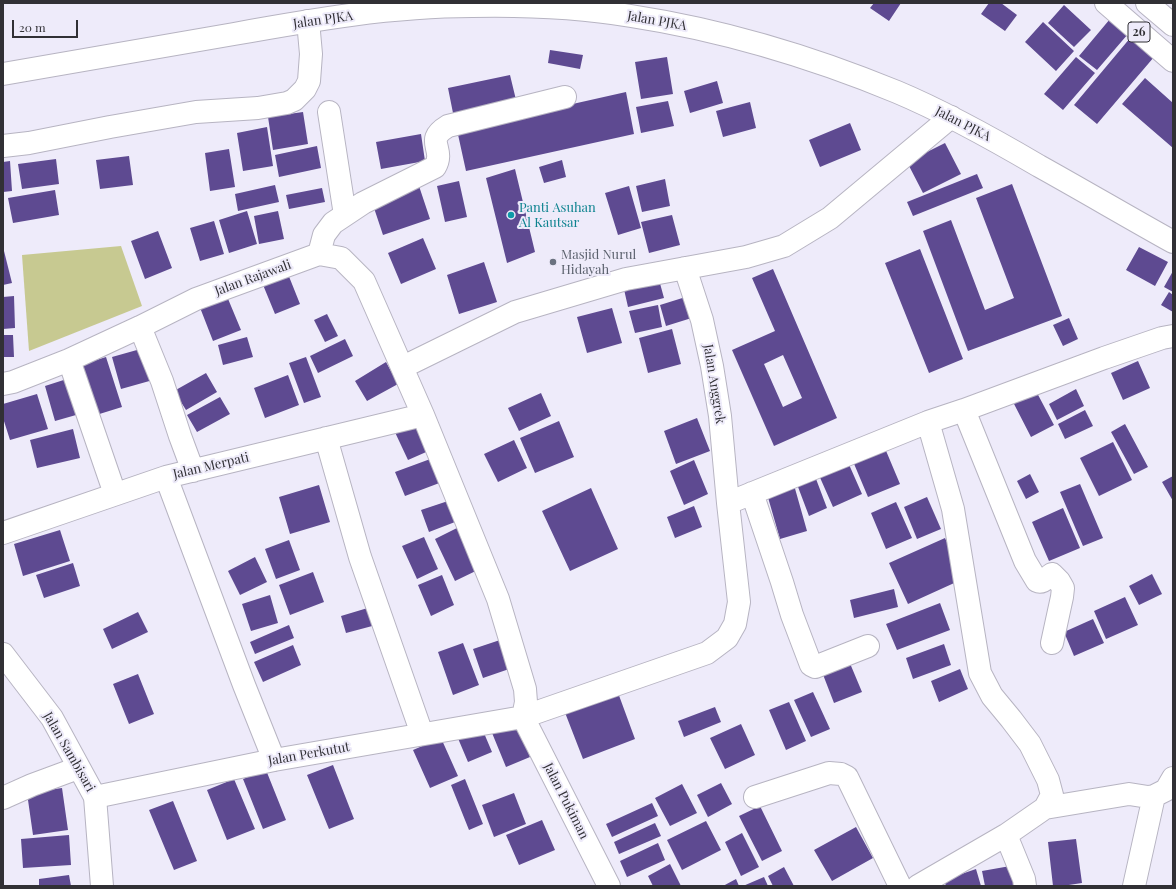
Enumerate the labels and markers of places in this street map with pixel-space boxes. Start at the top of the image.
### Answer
place label: Panti Asuhan Al Kautsar [519,200,596,231]
marker: Panti Asuhan Al Kautsar [506,210,516,220]
place label: Masjid Nurul Hidayah [561,247,636,278]
marker: Masjid Nurul Hidayah [548,257,558,267]

